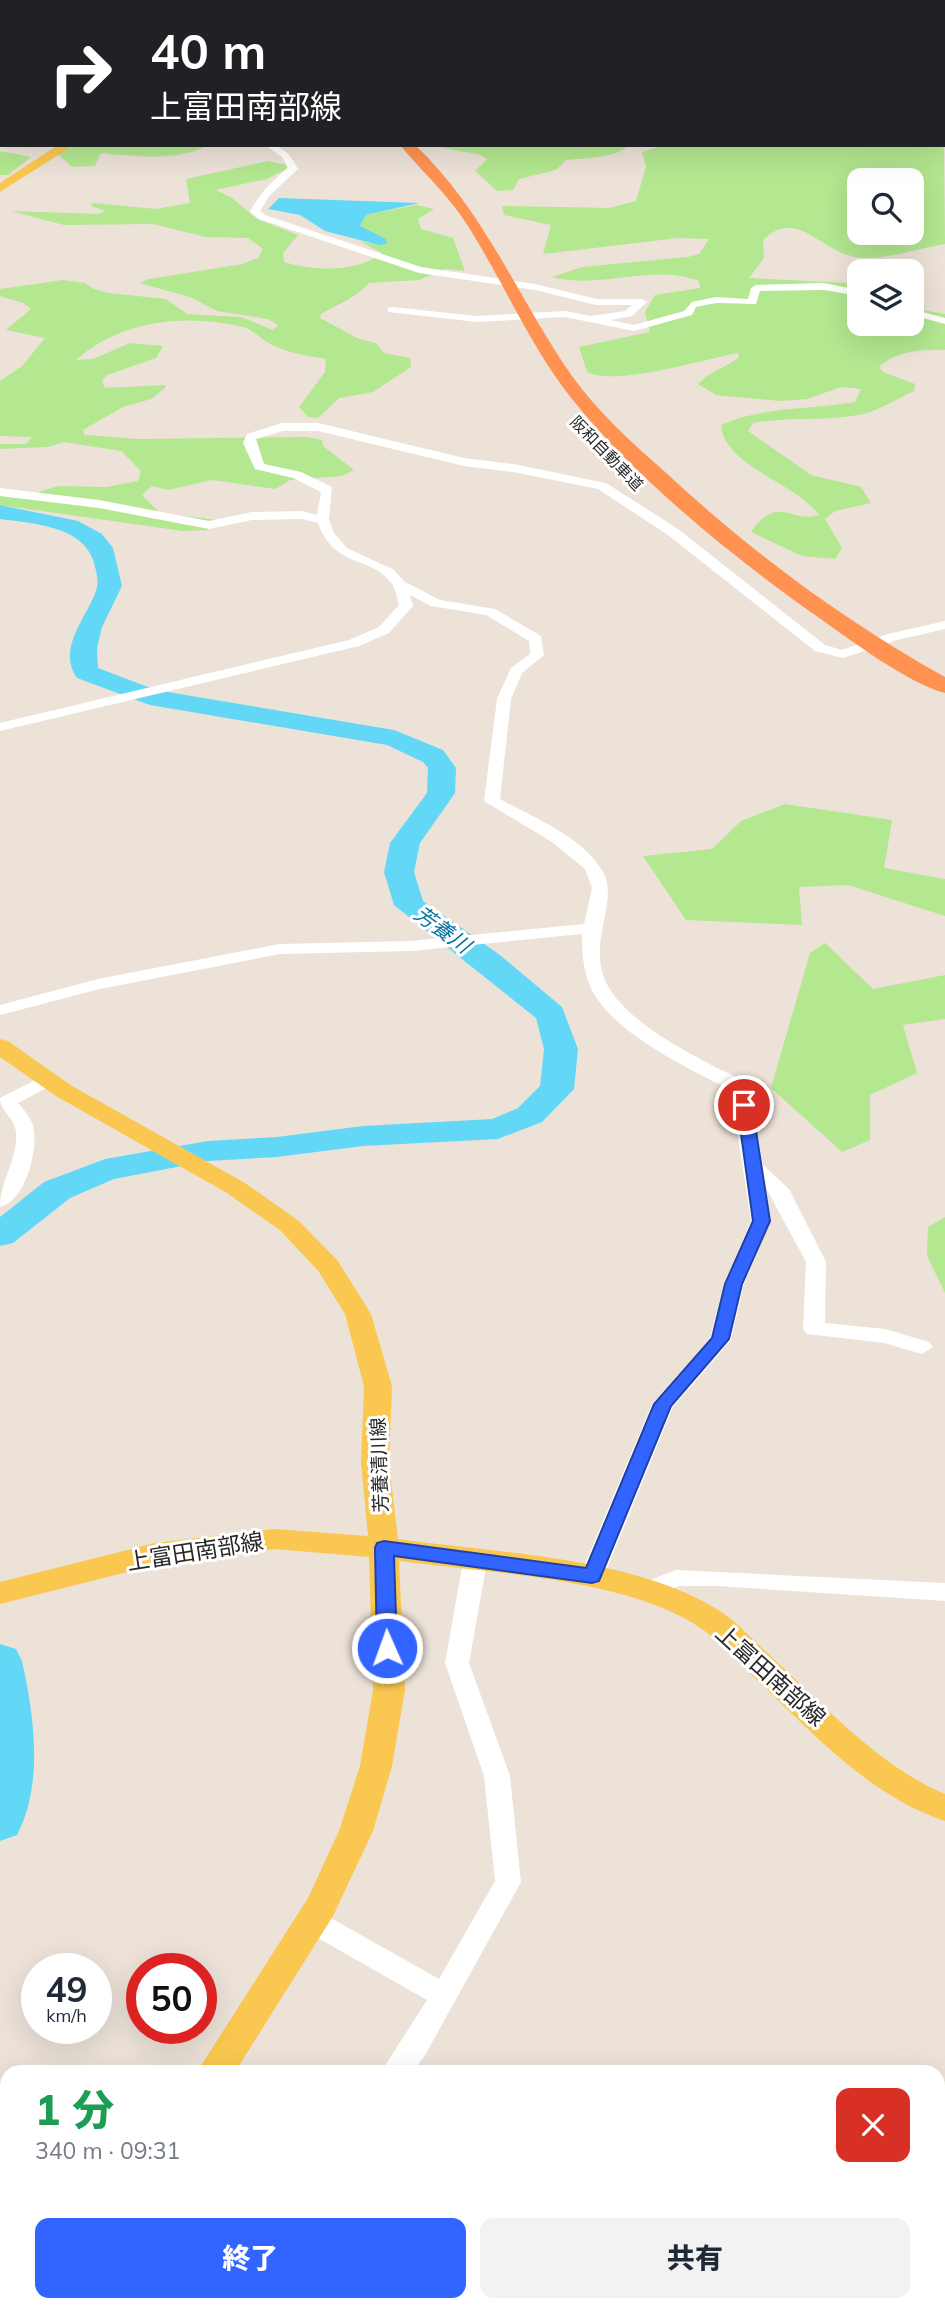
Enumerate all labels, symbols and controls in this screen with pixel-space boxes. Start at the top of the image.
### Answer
text: 40 m [150,20,266,81]
icon: right [35,28,126,119]
text: 上富田南部線 [150,86,342,126]
map controls [847,168,924,336]
button: search [847,168,924,245]
button: layers [847,259,924,336]
street label: 阪和自動車道 [566,412,648,494]
water label: 芳養川 [410,900,478,959]
pin [714,1075,774,1135]
icon: arrive [725,1086,763,1124]
street label: 芳養清川線 [365,1417,393,1513]
street label: 上富田南部線 [125,1526,265,1576]
position arrow [350,1611,424,1685]
street label: 上富田南部線 [710,1618,832,1732]
speed limit sign: 50 [126,1953,217,2044]
text: 49 [45,1967,88,2011]
text: km/h [46,2004,87,2027]
text: 1 分 [35,2083,114,2136]
button: close [836,2088,910,2162]
text: 340 m · 09:31 [35,2136,180,2165]
button: 終了 [35,2218,466,2298]
button: 共有 [480,2218,910,2298]

